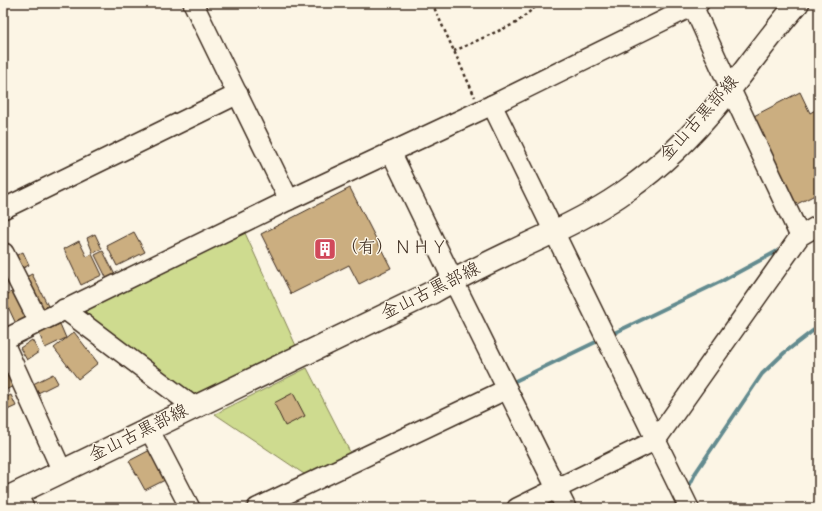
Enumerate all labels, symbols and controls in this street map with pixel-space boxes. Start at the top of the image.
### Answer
street label: 金山古黒部線 [654,70,746,168]
building icon: （有）ＮＨＹ [312,236,338,262]
place label: （有）ＮＨＹ [340,236,448,262]
street label: 金山古黒部線 [377,257,485,327]
street label: 金山古黒部線 [85,399,193,469]

